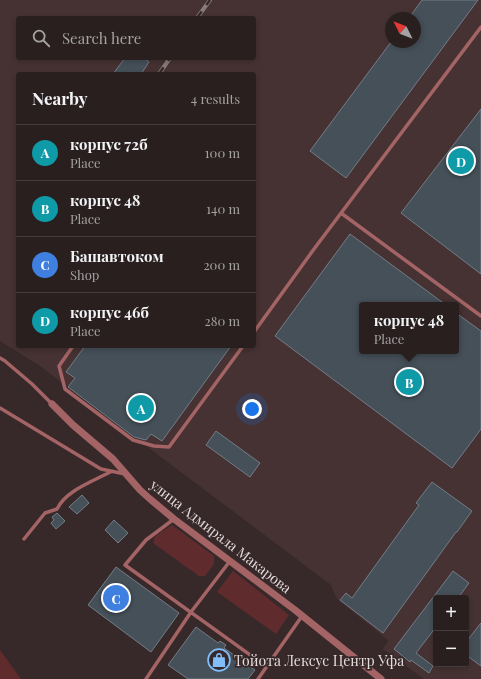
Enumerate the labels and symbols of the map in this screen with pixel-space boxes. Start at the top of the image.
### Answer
north arrow [385,12,421,48]
pin: D [448,146,474,176]
pin: B [396,367,422,397]
pin: A [128,393,154,423]
your location [242,399,262,419]
street label: улица Адмирала Макарова [146,474,295,597]
pin: C [103,583,129,613]
shop icon: Тойота Лексус Центр Уфа [206,647,232,673]
place label: Тойота Лексус Центр Уфа [234,651,404,670]

